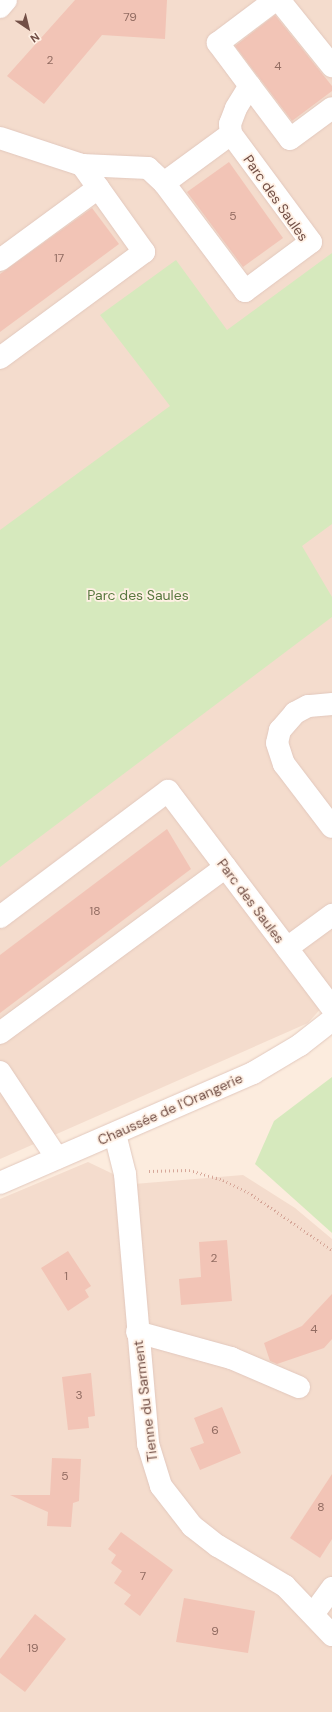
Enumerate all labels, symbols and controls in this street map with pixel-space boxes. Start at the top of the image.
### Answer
north arrow [8,8,48,48]
house number: 79 [123,11,137,25]
text: N [28,30,42,46]
house number: 2 [47,54,53,68]
house number: 4 [274,60,282,74]
street label: Parc des Saules [240,152,312,244]
house number: 5 [229,210,237,224]
house number: 17 [54,252,64,266]
park label: Parc des Saules [87,587,189,603]
street label: Parc des Saules [214,855,288,947]
house number: 18 [89,905,101,919]
street label: Chaussée de l'Orangerie [95,1069,245,1149]
house number: 2 [211,1252,217,1266]
house number: 1 [64,1270,68,1284]
house number: 4 [310,1323,318,1337]
street label: Tienne du Sarment [129,1339,161,1463]
house number: 3 [75,1389,83,1403]
house number: 6 [211,1424,219,1438]
house number: 5 [61,1470,69,1484]
house number: 8 [317,1501,325,1515]
house number: 7 [140,1570,146,1584]
house number: 9 [211,1625,219,1639]
house number: 19 [27,1642,39,1656]

